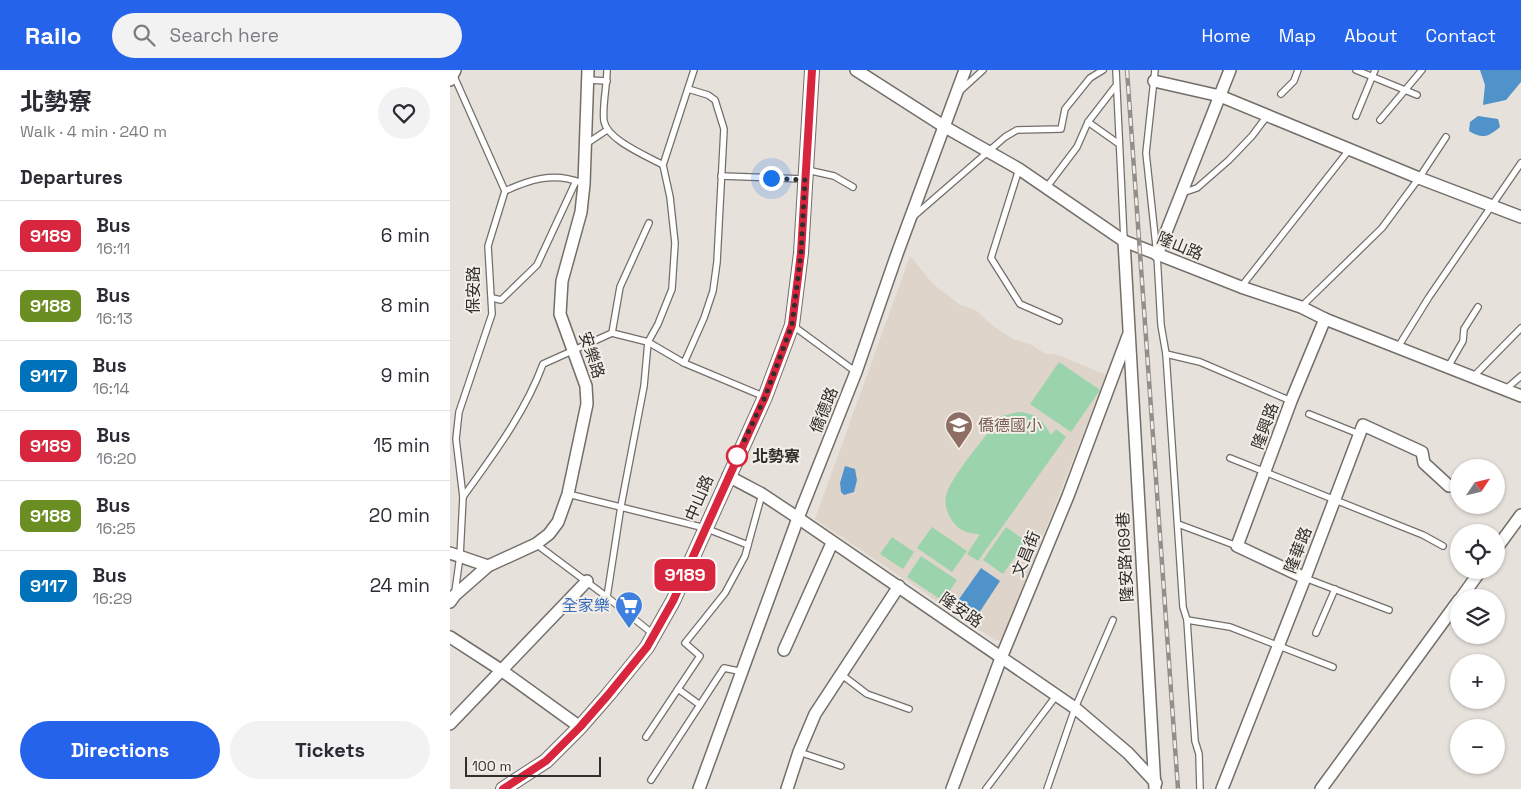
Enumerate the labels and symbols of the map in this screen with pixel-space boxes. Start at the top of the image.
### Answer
your location [759,166,784,191]
street label: 隆山路 [1154,227,1206,265]
street label: 保安路 [463,266,484,314]
street label: 安樂路 [575,329,609,381]
street label: 僑德路 [805,384,843,436]
street label: 隆興路 [1247,400,1283,452]
school or university icon: 僑德國小 [944,410,974,449]
place label: 僑德國小 [978,415,1042,436]
marker: 北勢寮 [726,445,748,467]
place label: 北勢寮 [752,446,800,467]
north arrow [1450,459,1505,514]
street label: 中山路 [680,472,718,524]
street label: 隆安路169巷 [1112,511,1138,603]
street label: 隆華路 [1280,524,1316,576]
street label: 文昌街 [1007,528,1045,580]
line badge: 9189 [650,559,720,591]
street label: 隆安路 [935,588,987,632]
supermarket icon: 全家樂 [614,590,644,629]
place label: 全家樂 [562,595,610,616]
scale bar [465,754,601,777]

